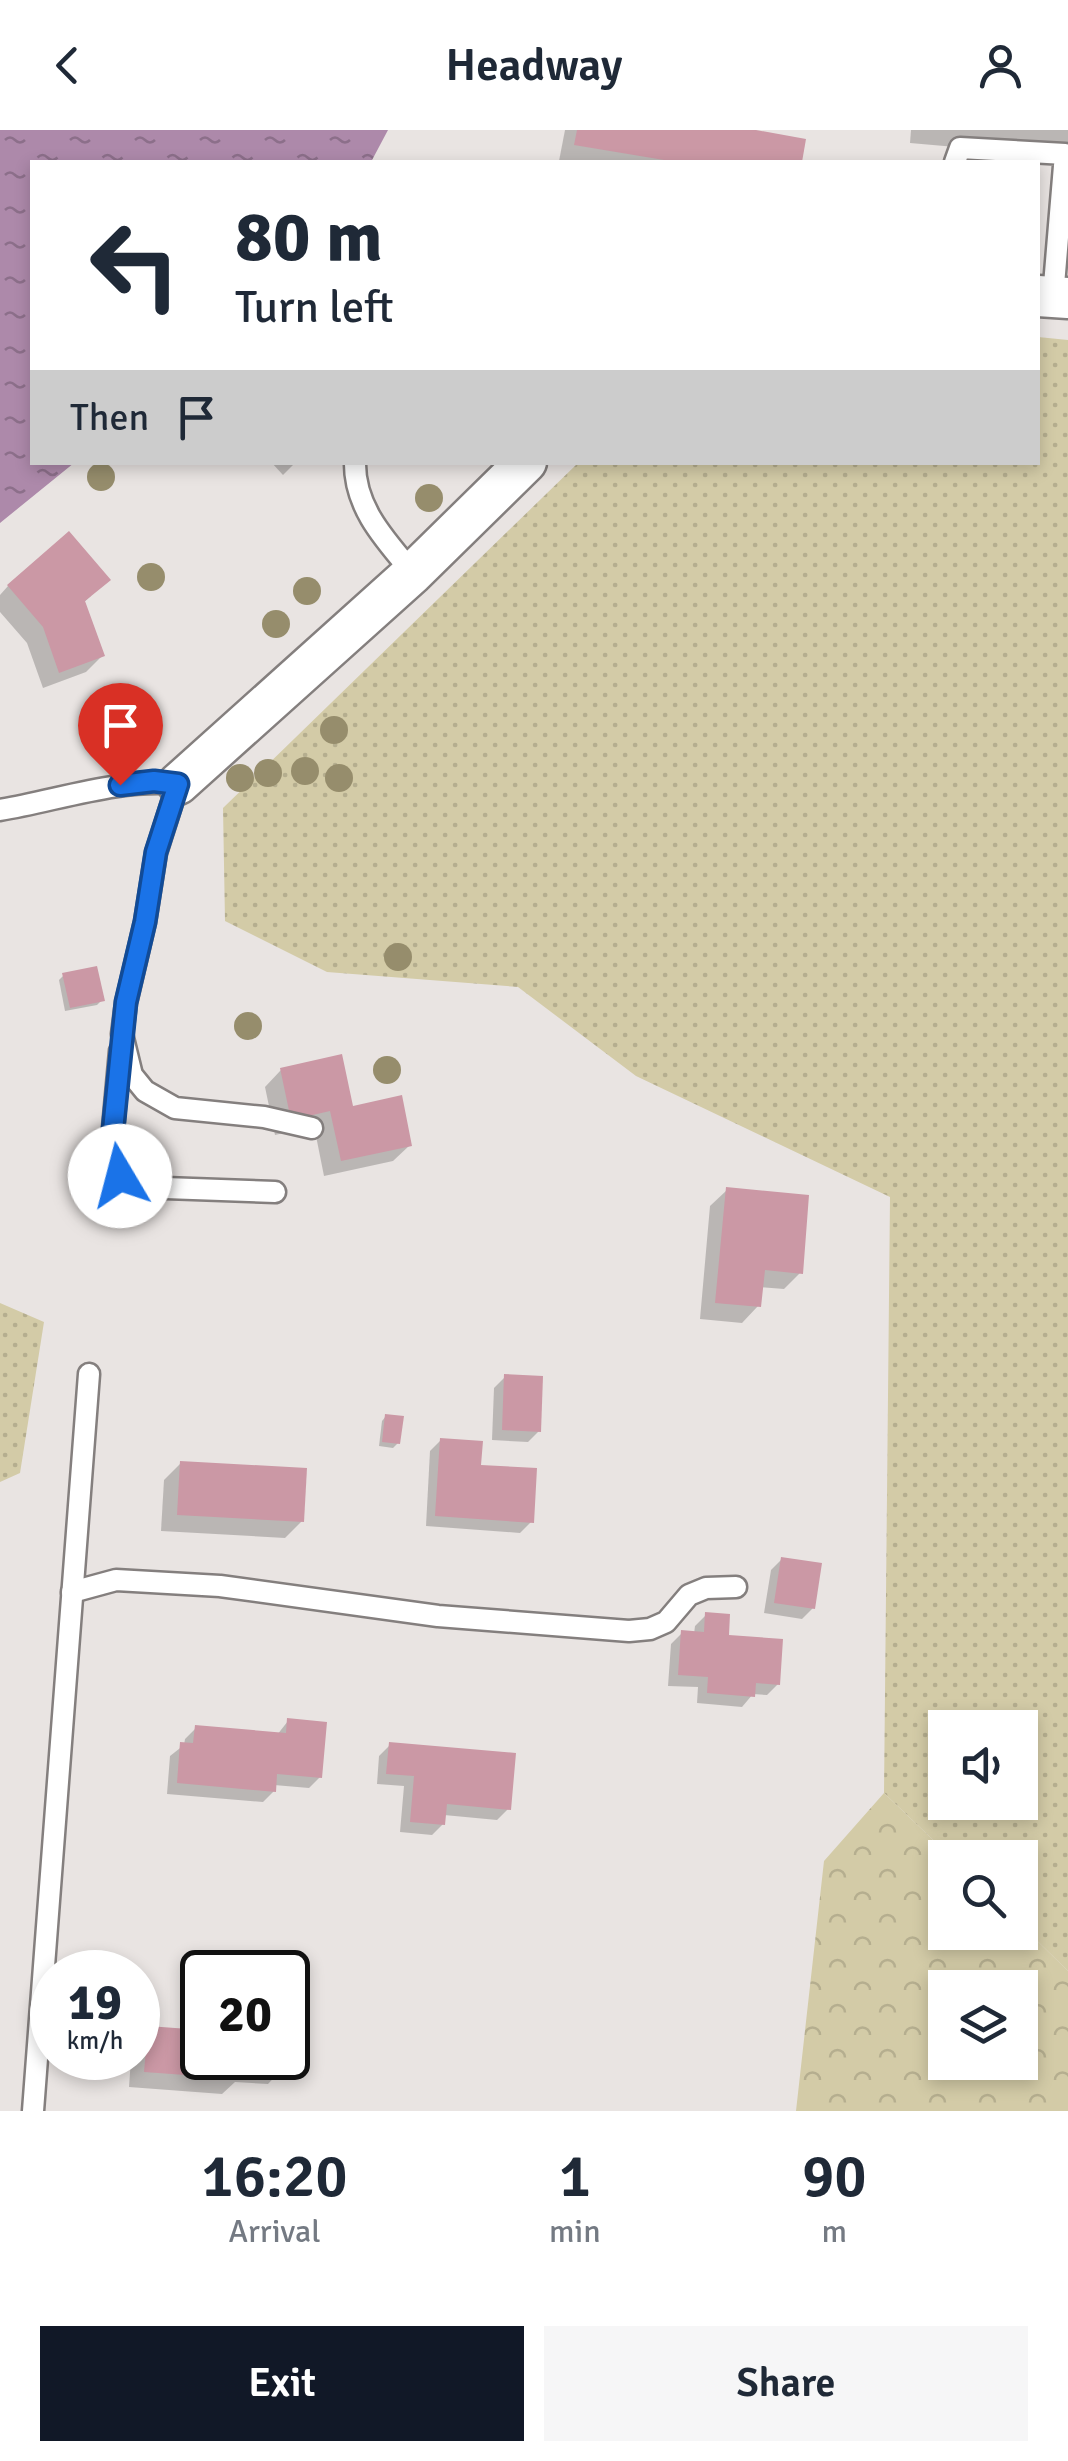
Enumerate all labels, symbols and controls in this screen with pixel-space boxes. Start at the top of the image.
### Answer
icon: back [40,38,95,93]
text: Headway [446,38,622,93]
icon: person [973,38,1028,93]
text: 80 m [235,194,383,280]
icon: left [70,200,200,330]
text: Turn left [235,280,394,335]
icon: arrive [169,390,224,445]
text: Then [70,394,149,441]
pin [78,683,163,786]
icon: arrive [93,698,148,753]
position arrow [68,1124,172,1228]
map controls [928,1710,1038,2080]
button: sound [928,1710,1038,1820]
button: search [928,1840,1038,1950]
speed limit sign: 20 [180,1950,310,2080]
button: layers [928,1970,1038,2080]
text: 19 [68,1972,122,2034]
text: km/h [67,2025,123,2056]
text: 16:20 [201,2140,348,2214]
text: 1 [559,2140,591,2214]
text: 90 [802,2140,867,2214]
text: Arrival [228,2212,321,2251]
text: min [549,2212,601,2251]
text: m [822,2212,847,2251]
button: Exit [40,2326,524,2441]
button: Share [544,2326,1028,2441]

